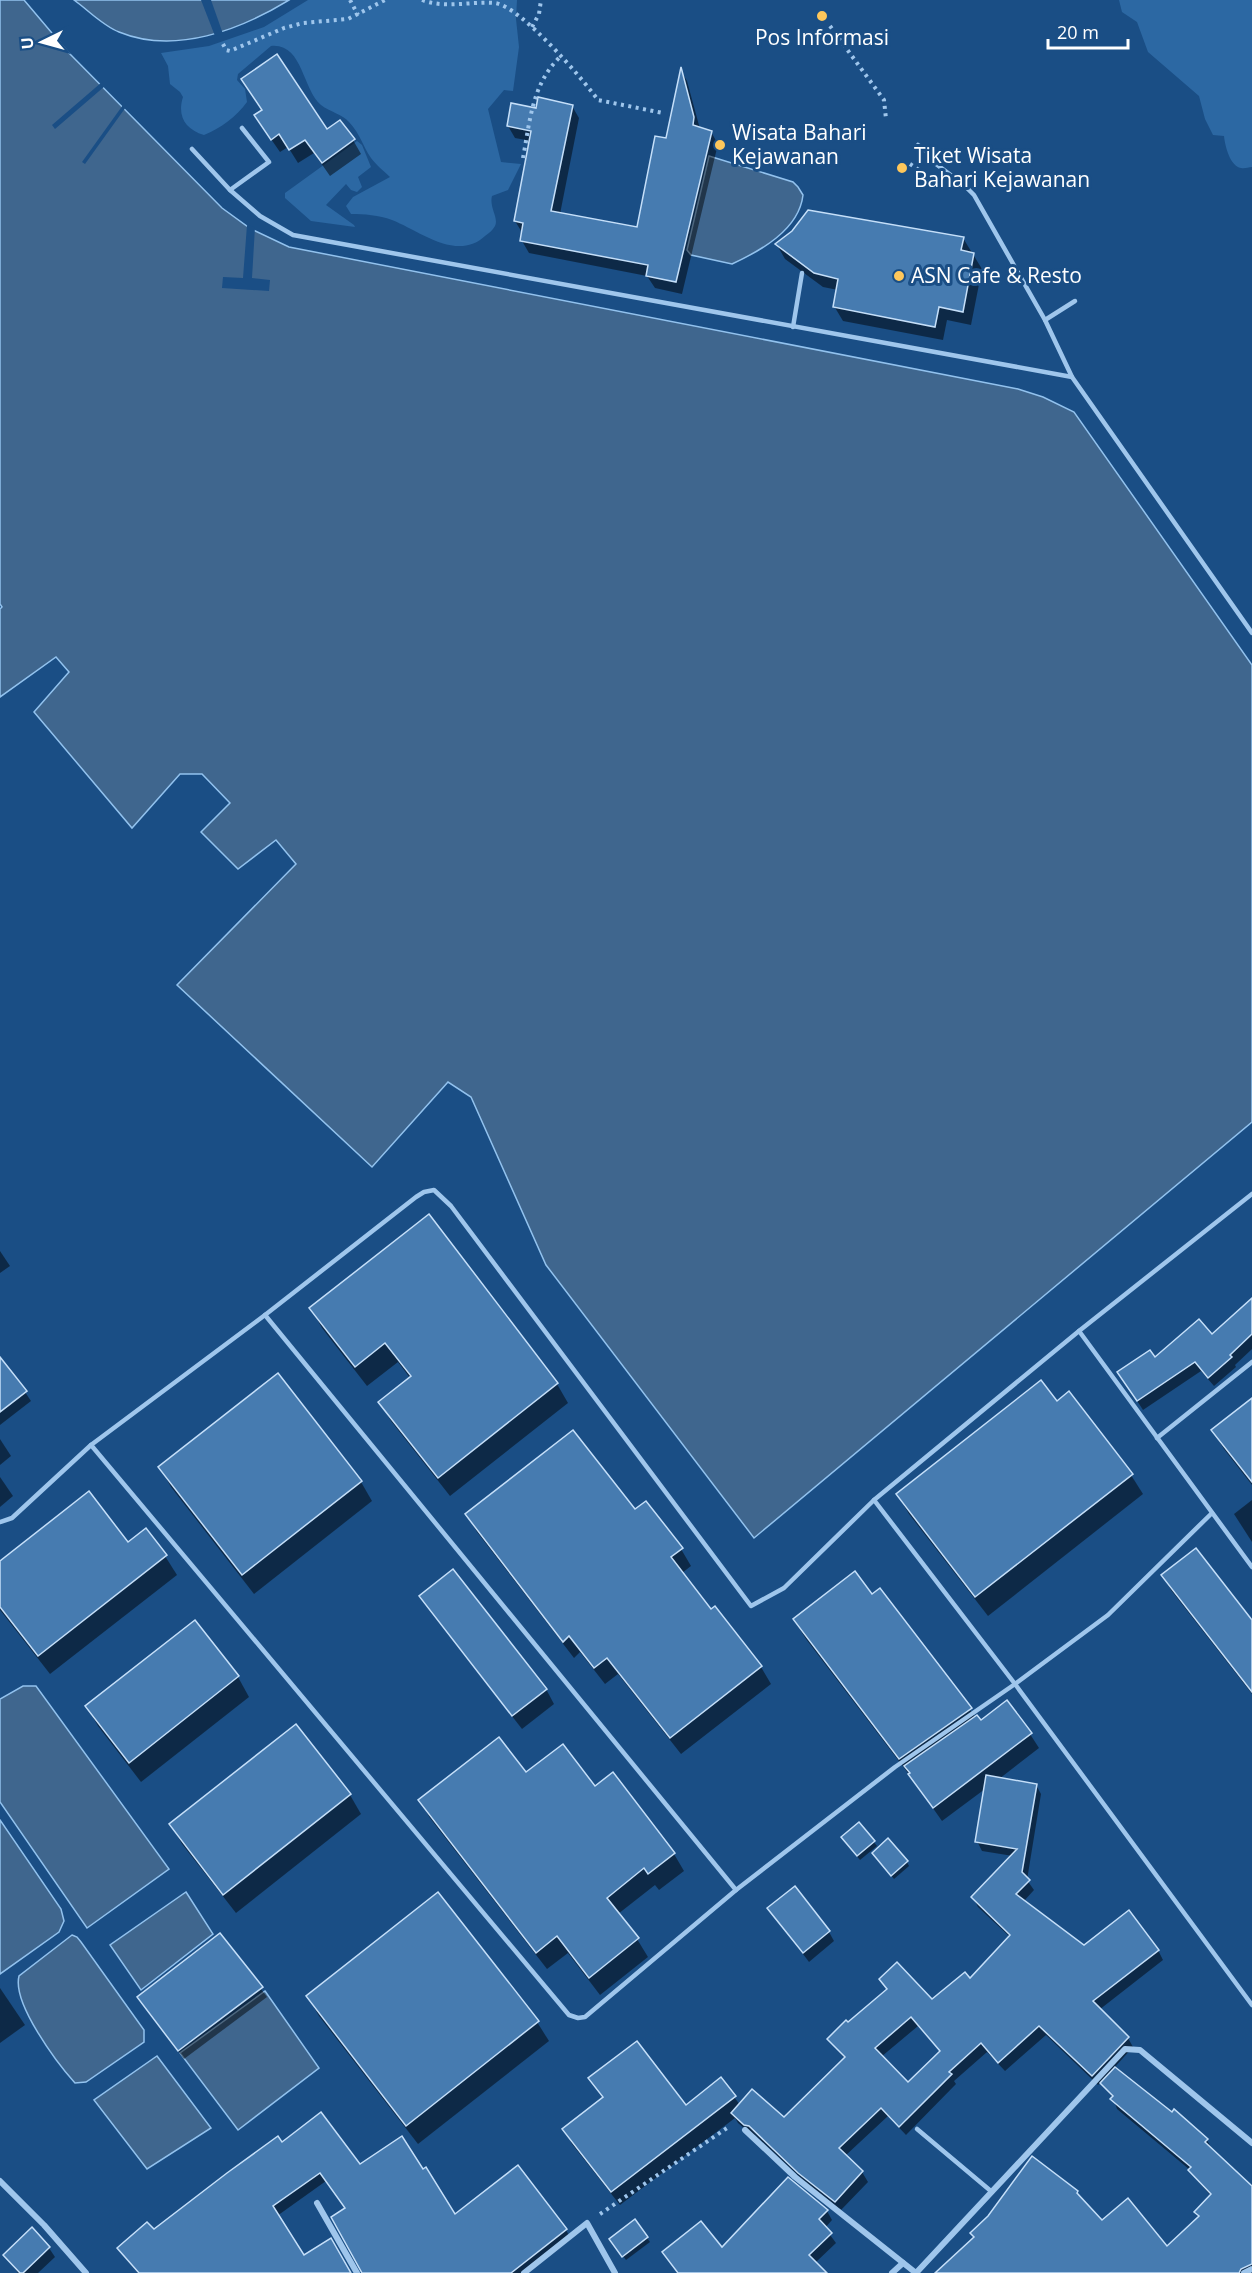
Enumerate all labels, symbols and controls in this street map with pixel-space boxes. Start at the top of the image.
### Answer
marker: Pos Informasi [815,9,829,23]
north arrow [12,12,72,72]
scale bar [1048,12,1128,50]
text: 20 m [1057,20,1099,44]
place label: Pos Informasi [755,23,889,51]
text: U [16,36,39,50]
place label: Wisata Bahari Kejawanan [732,118,867,170]
marker: Wisata Bahari Kejawanan [713,138,727,152]
place label: Tiket Wisata Bahari Kejawanan [914,141,1090,193]
marker: Tiket Wisata Bahari Kejawanan [895,161,909,175]
place label: ASN Cafe & Resto [911,261,1082,289]
marker: ASN Cafe & Resto [892,269,906,283]

